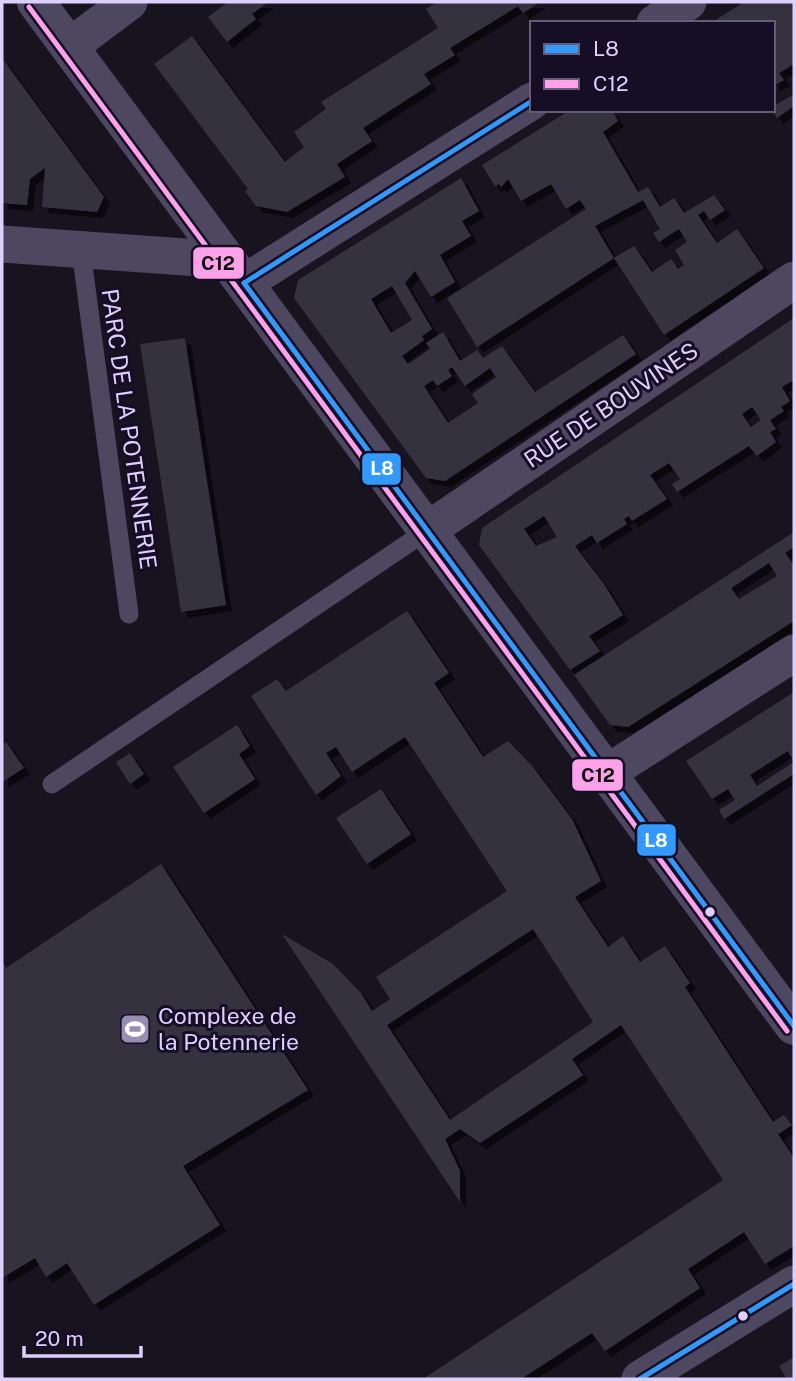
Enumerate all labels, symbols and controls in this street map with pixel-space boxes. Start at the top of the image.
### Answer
legend [530,21,775,112]
text: L8 [593,36,619,61]
text: C12 [593,71,629,96]
line badge: C12 [192,246,245,280]
text: C12 [201,252,235,274]
street label: PARC DE LA POTENNERIE [96,287,163,571]
street label: RUE DE BOUVINES [519,336,703,473]
line badge: L8 [361,452,402,486]
text: L8 [370,457,394,479]
line badge: C12 [571,758,624,792]
text: C12 [581,764,615,786]
line badge: L8 [636,823,677,857]
text: L8 [644,829,668,851]
unlabelled marker [703,905,717,919]
place label: Complexe de la Potennerie [158,1002,299,1055]
sports icon: Complexe de la Potennerie [118,1012,152,1046]
unlabelled marker [736,1309,750,1323]
scale bar [24,1314,142,1358]
text: 20 m [35,1326,84,1351]

